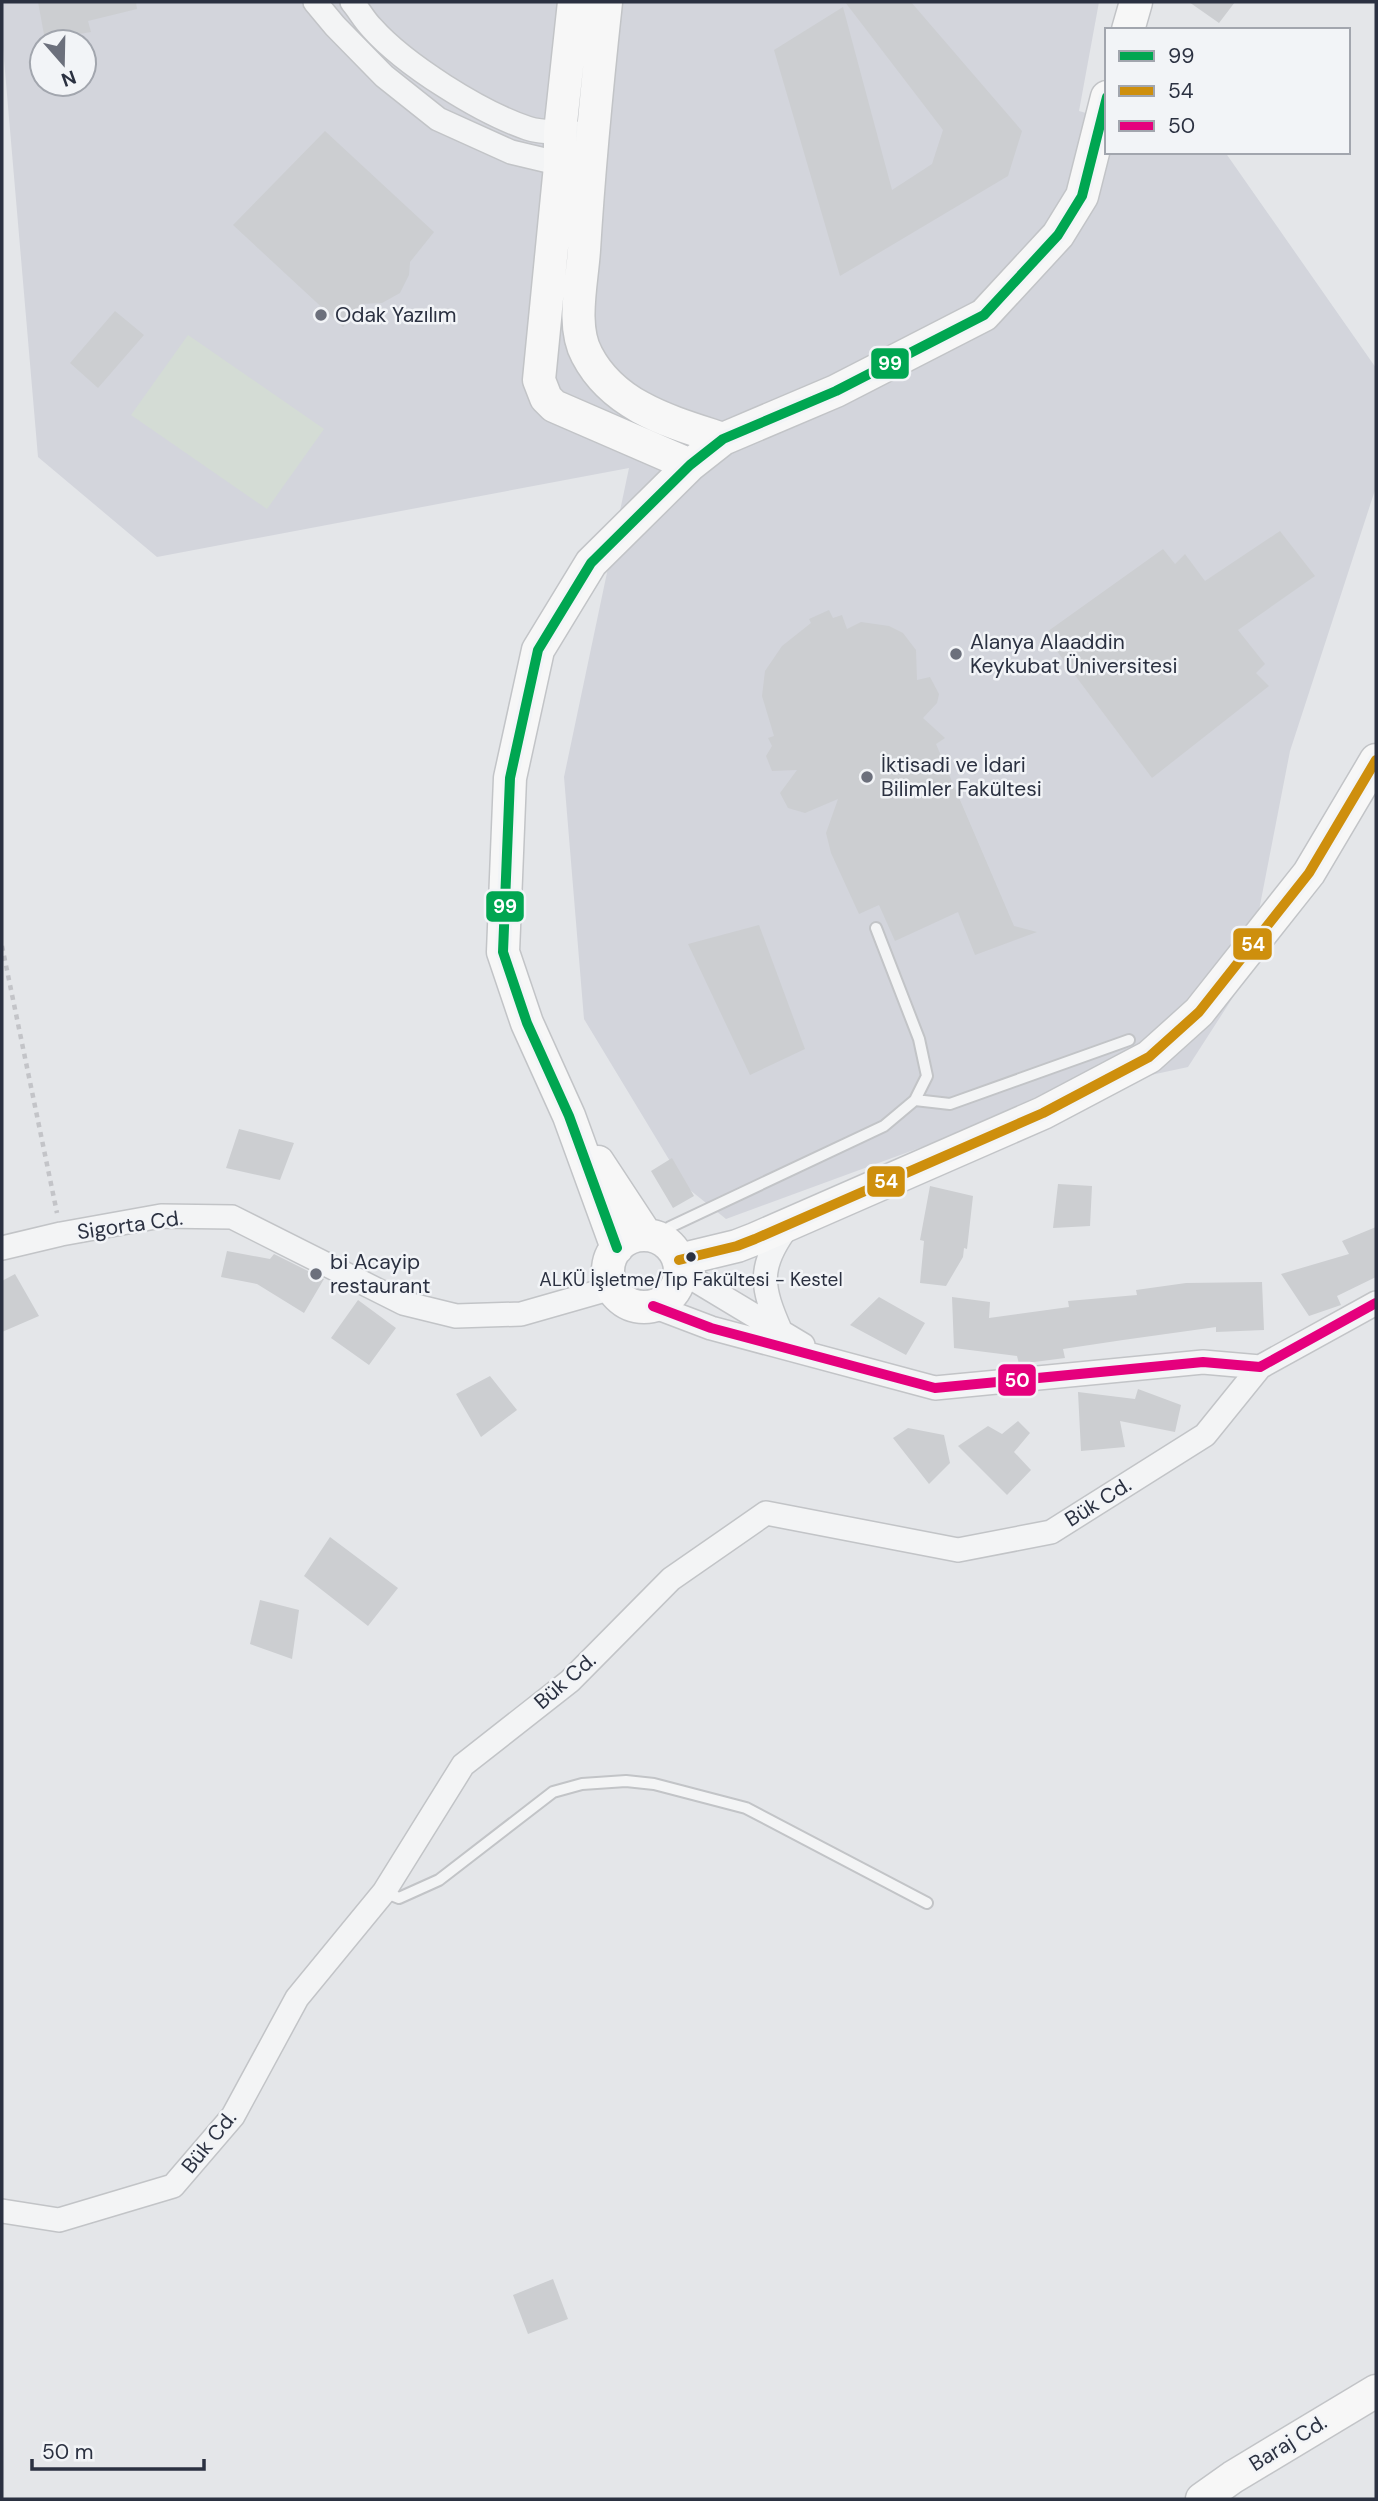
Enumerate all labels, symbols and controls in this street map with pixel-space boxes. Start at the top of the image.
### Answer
north arrow [28,28,98,98]
legend [1105,28,1350,154]
text: 99 [1168,42,1194,70]
text: N [58,64,79,93]
text: 54 [1168,77,1194,105]
text: 50 [1168,112,1195,140]
place label: Odak Yazılım [335,301,456,329]
marker: Odak Yazılım [313,307,329,323]
line badge: 99 [870,347,910,380]
text: 99 [878,351,902,376]
place label: Alanya Alaaddin Keykubat Üniversitesi [970,628,1178,680]
marker: Alanya Alaaddin Keykubat Üniversitesi [948,646,964,662]
place label: İktisadi ve İdari Bilimler Fakültesi [881,751,1042,803]
marker: İktisadi ve İdari Bilimler Fakültesi [859,769,875,785]
line badge: 99 [485,890,525,923]
text: 99 [493,894,517,919]
line badge: 54 [1232,927,1273,961]
text: 54 [1241,932,1265,957]
line badge: 54 [866,1165,906,1198]
text: 54 [874,1169,898,1194]
street label: Sigorta Cd. [75,1204,185,1246]
place label: bi Acayip restaurant [330,1248,431,1300]
marker: ALKÜ İşletme/Tıp Fakültesi - Kestel [684,1250,698,1264]
marker: bi Acayip restaurant [308,1266,324,1282]
place label: ALKÜ İşletme/Tıp Fakültesi - Kestel [539,1267,843,1292]
line badge: 50 [997,1363,1037,1397]
text: 50 [1004,1368,1030,1393]
street label: Bük Cd. [1060,1471,1136,1533]
street label: Bük Cd. [528,1646,602,1716]
street label: Bük Cd. [175,2105,243,2179]
street label: Baraj Cd. [1244,2408,1332,2478]
scale bar [32,2428,203,2472]
text: 50 m [42,2438,93,2466]

